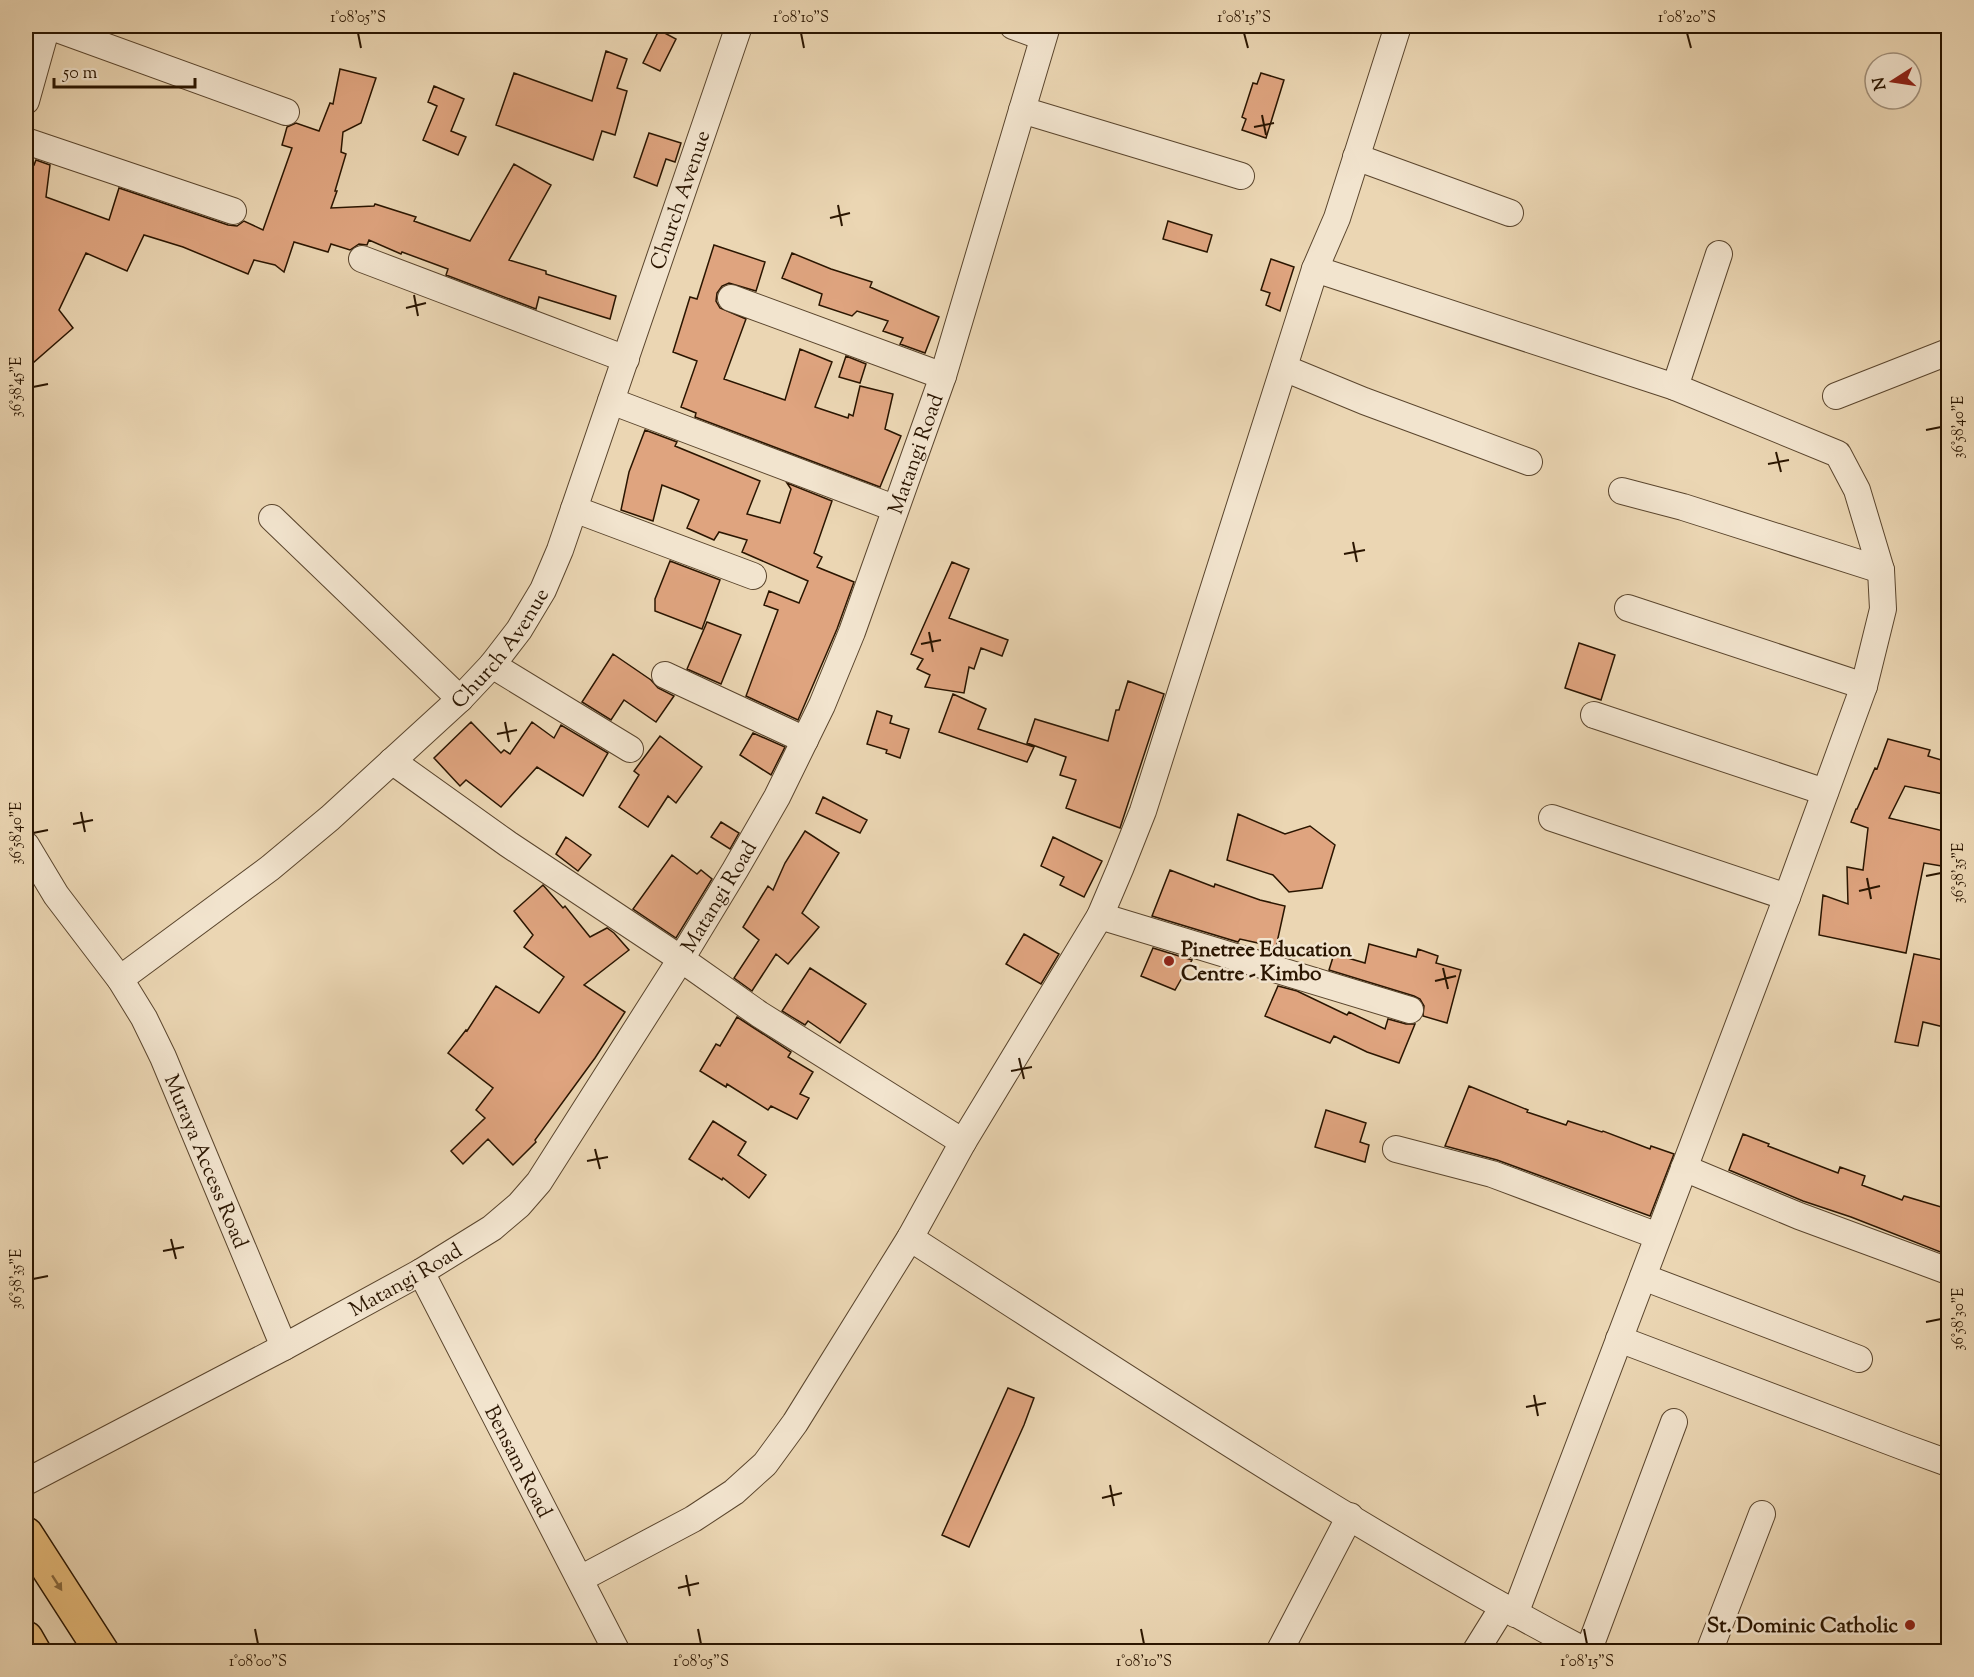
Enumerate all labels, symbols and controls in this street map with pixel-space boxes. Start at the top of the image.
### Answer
text: 1°08'05"S [330,8,386,29]
text: 1°08'10"S [773,8,829,29]
text: 1°08'15"S [1217,8,1271,29]
text: 1°08'20"S [1658,8,1716,29]
scale bar [54,51,195,89]
north arrow [1863,51,1923,111]
text: 50 m [62,61,98,87]
text: N [1868,75,1893,92]
street label: Church Avenue [644,127,719,274]
text: 36°58'45"E [7,357,28,417]
street label: Matangi Road [882,390,952,519]
text: 36°58'40"E [1949,396,1970,458]
street label: Church Avenue [445,583,558,716]
text: 36°58'40"E [7,802,28,864]
street label: Matangi Road [675,836,766,959]
text: 36°58'35"E [1949,843,1970,903]
place label: Pinetree Education Centre - Kimbo [1181,936,1352,990]
marker: Pinetree Education Centre - Kimbo [1162,954,1176,968]
street label: Muraya Access Road [155,1070,254,1254]
street label: Matangi Road [344,1237,469,1325]
text: 36°58'35"E [7,1249,28,1309]
text: 36°58'30"E [1949,1288,1970,1350]
street label: Bensam Road [475,1401,558,1524]
one-way arrow [52,1575,63,1591]
place label: St. Dominic Catholic [1707,1612,1898,1642]
marker: St. Dominic Catholic [1903,1618,1917,1632]
text: 1°08'00"S [229,1652,287,1673]
text: 1°08'05"S [673,1652,729,1673]
text: 1°08'10"S [1116,1652,1172,1673]
text: 1°08'15"S [1560,1652,1614,1673]

